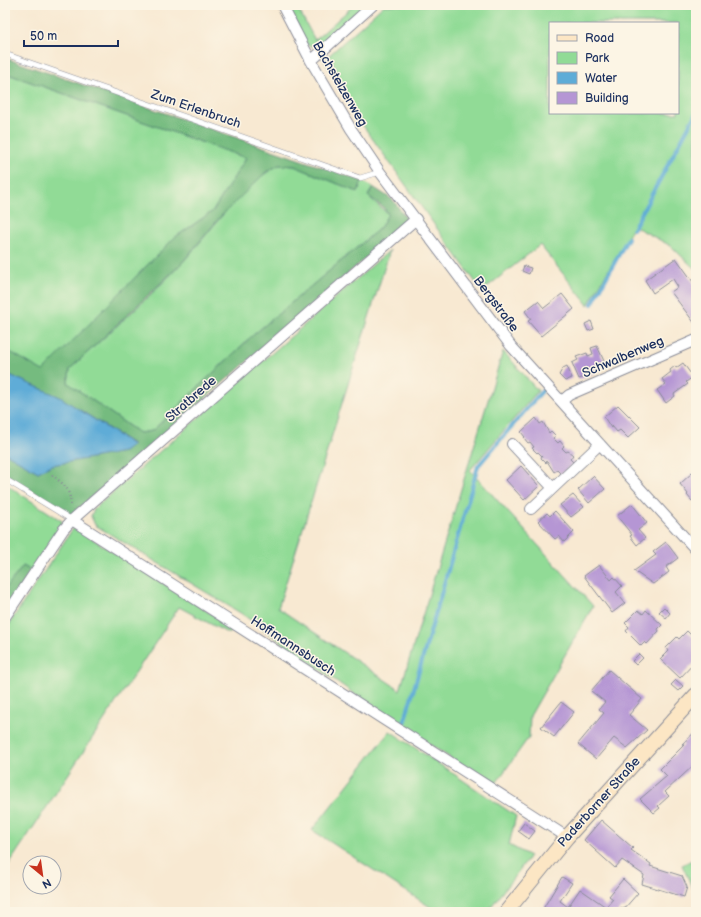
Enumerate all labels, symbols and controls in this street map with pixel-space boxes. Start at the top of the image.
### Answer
scale bar [24,22,118,48]
legend [549,22,679,114]
text: 50 m [30,29,57,44]
text: Road [585,31,614,46]
street label: Bachstelzenweg [309,39,371,129]
text: Park [585,51,609,66]
text: Water [585,71,617,86]
street label: Zum Erlenbruch [148,86,243,132]
text: Building [585,91,629,106]
street label: Bergstraße [470,273,522,335]
street label: Schwalbenweg [580,333,666,381]
street label: Stratbrede [162,372,220,425]
street label: Hoffmannsbusch [248,613,338,679]
street label: Paderborner Straße [554,753,644,850]
north arrow [22,855,62,895]
text: N [40,876,53,891]

